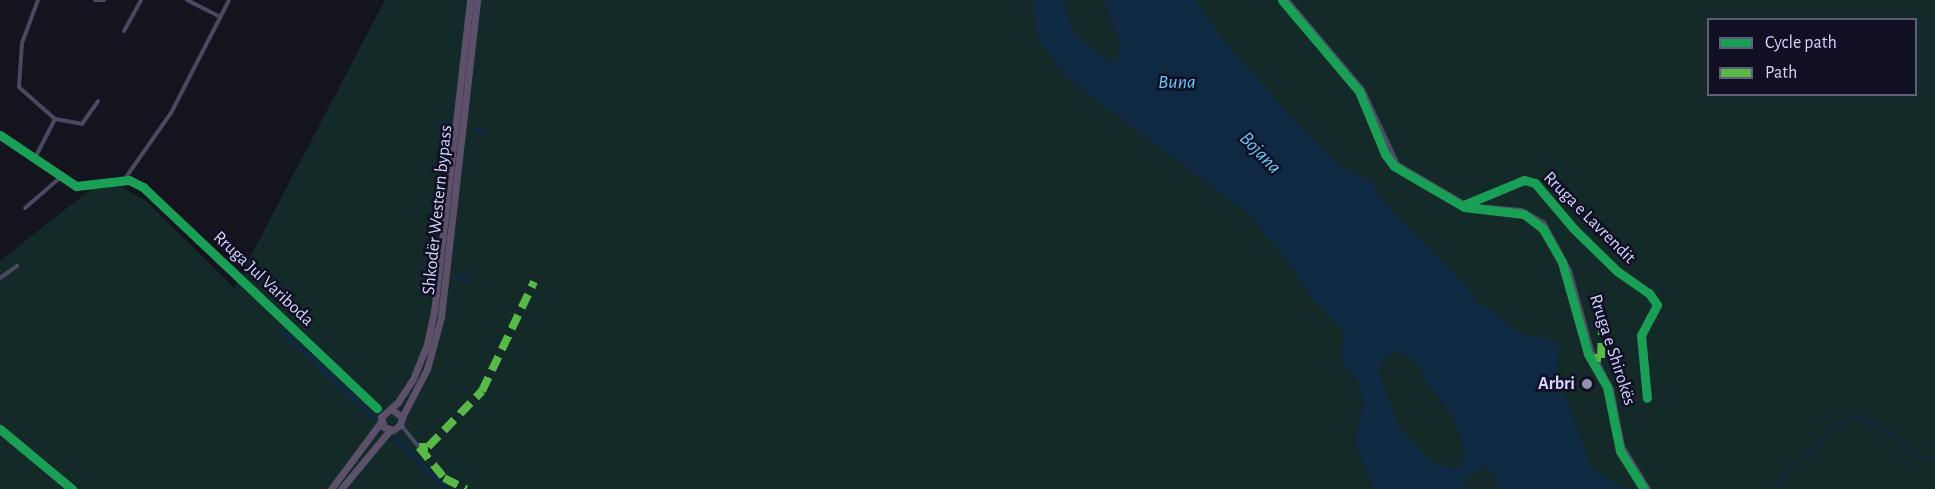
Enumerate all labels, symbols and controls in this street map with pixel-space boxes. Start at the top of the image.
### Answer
legend [1707,18,1917,96]
text: Cycle path [1765,34,1837,52]
text: Path [1765,64,1797,82]
water label: Buna [1158,70,1196,94]
street label: Shkodër Western bypass [418,124,458,296]
water label: Bojana [1234,127,1286,179]
street label: Rruga e Lavrendit [1538,167,1640,269]
street label: Rruga Jul Variboda [208,227,318,331]
street label: Rruga e Shirokës [1584,292,1640,408]
place label: Arbri [1538,373,1575,395]
marker: Arbri [1580,377,1594,391]

